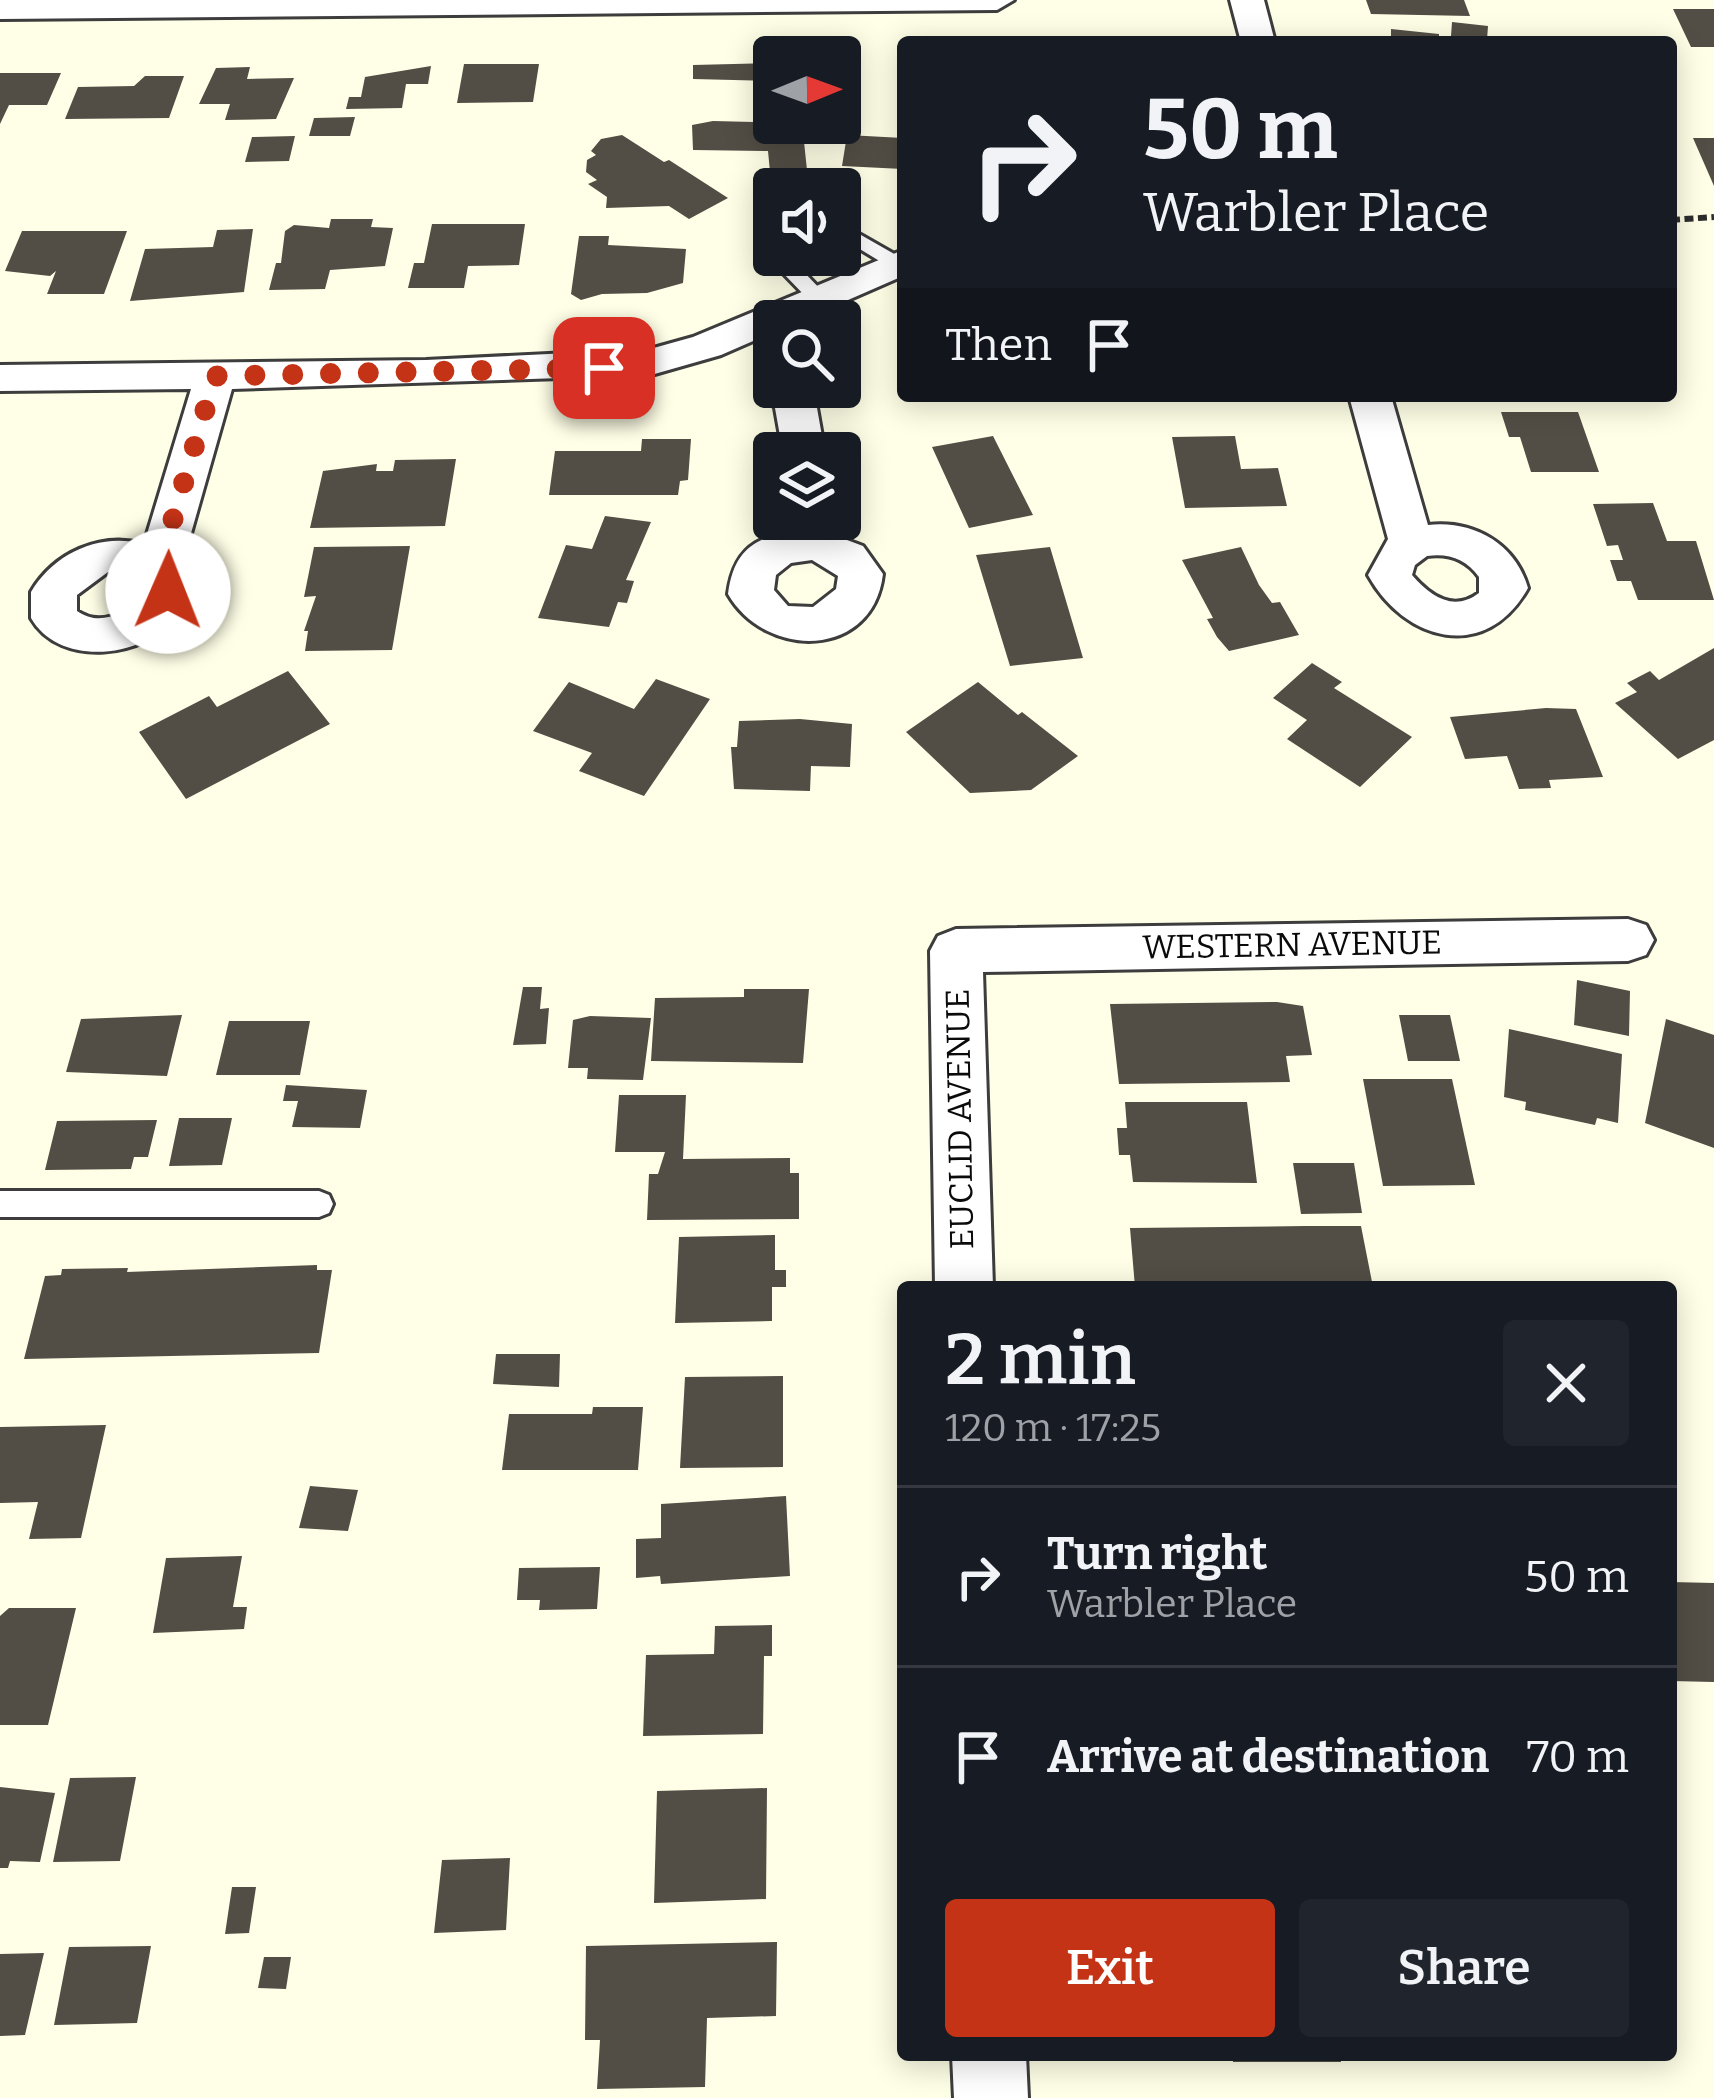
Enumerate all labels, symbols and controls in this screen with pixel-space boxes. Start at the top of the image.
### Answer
north arrow [753,36,861,144]
map controls [753,36,861,540]
text: 50 m [1143,79,1338,180]
icon: right [945,84,1101,240]
button: sound [753,168,861,276]
text: Warbler Place [1143,181,1489,245]
button: search [753,300,861,408]
icon: arrive [1076,312,1142,378]
pin [553,317,655,419]
text: Then [945,318,1052,372]
icon: arrive [571,335,637,401]
button: layers [753,432,861,540]
position arrow [105,528,231,654]
street label: WESTERN AVENUE [1142,922,1442,968]
street label: EUCLID AVENUE [938,988,982,1250]
text: 2 min [945,1317,1136,1403]
button: close [1503,1320,1629,1446]
text: 120 m · 17:25 [945,1405,1161,1451]
text: Turn right [1047,1527,1267,1581]
icon: right [945,1544,1011,1610]
text: 50 m [1524,1550,1629,1604]
text: Warbler Place [1047,1581,1297,1627]
icon: arrive [945,1724,1011,1790]
text: Arrive at destination [1047,1730,1489,1784]
text: 70 m [1526,1730,1629,1784]
button: Exit [945,1899,1275,2037]
button: Share [1299,1899,1629,2037]

